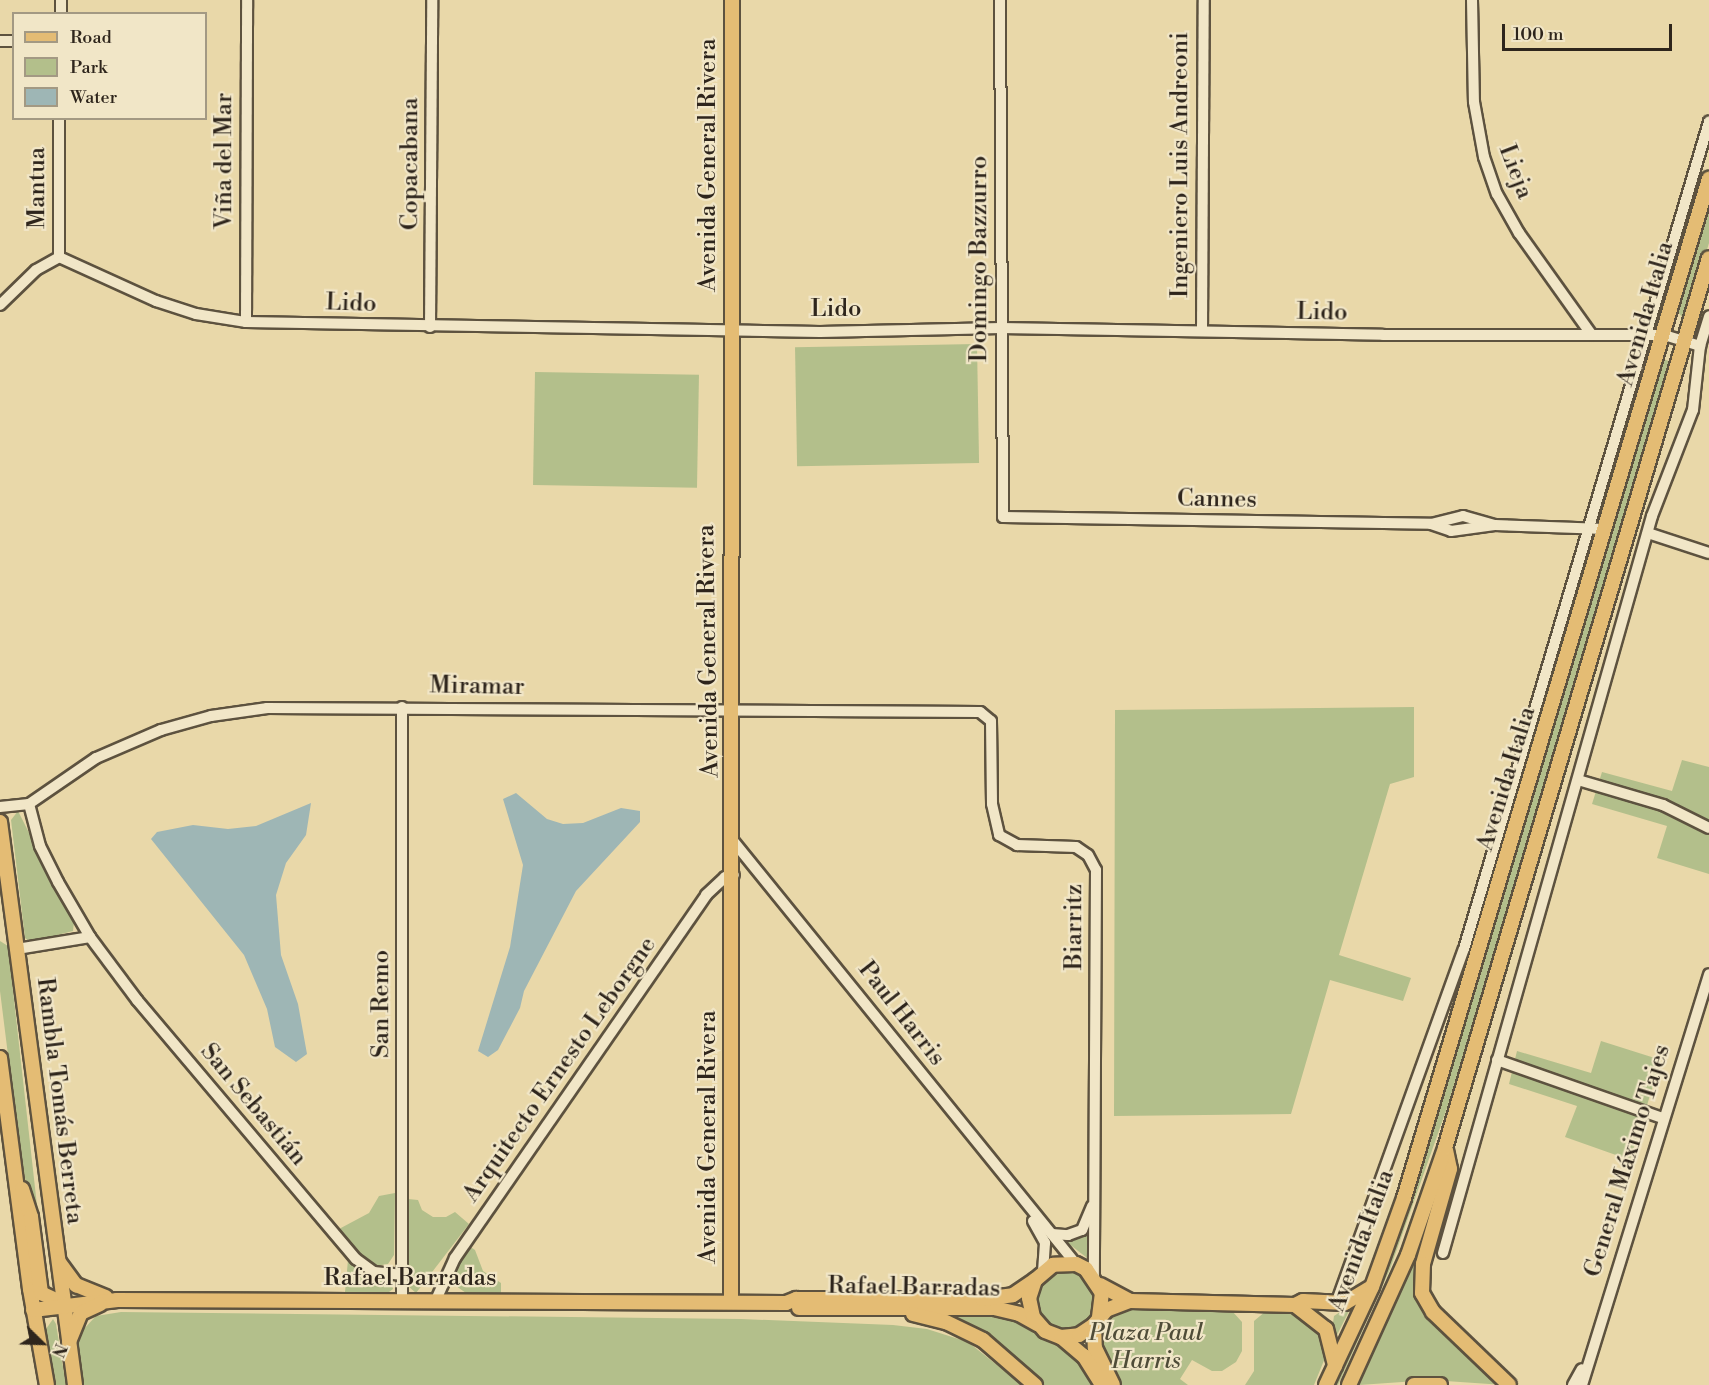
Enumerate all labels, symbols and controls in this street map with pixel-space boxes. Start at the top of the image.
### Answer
legend [12,12,207,120]
scale bar [1505,12,1674,50]
text: 100 m [1513,23,1564,46]
text: Road [70,26,112,49]
street label: Ingeniero Luis Andreoni [1167,32,1195,298]
street label: Avenida General Rivera [695,38,723,292]
text: Park [70,56,107,79]
text: Water [70,86,117,109]
street label: Viña del Mar [211,93,239,229]
street label: Copacabana [397,98,425,230]
street label: Lieja [1492,141,1538,203]
street label: Mantua [24,147,52,229]
street label: Domingo Bazzurro [966,156,994,362]
street label: Avenida Italia [1612,238,1680,390]
street label: Lido [325,289,377,319]
street label: Lido [811,296,861,324]
street label: Lido [1296,298,1348,328]
street label: Cannes [1177,485,1257,515]
street label: Avenida General Rivera [692,524,726,778]
street label: Miramar [429,672,525,702]
street label: Avenida Italia [1471,703,1543,855]
street label: Biarritz [1061,884,1089,970]
street label: Arquitecto Ernesto Leborgne [457,932,663,1208]
street label: San Remo [368,950,396,1058]
street label: Paul Harris [851,956,951,1072]
street label: Rambla Tomás Berreta [30,976,88,1226]
street label: Avenida General Rivera [695,1010,723,1264]
street label: San Sebastián [194,1038,312,1172]
street label: General Máximo Tajes [1579,1041,1677,1281]
street label: Avenida Italia [1323,1166,1401,1316]
street label: Rafael Barradas [324,1265,496,1293]
street label: Rafael Barradas [827,1272,1001,1304]
north arrow [12,1313,72,1373]
park label: Plaza Paul Harris [1089,1320,1203,1376]
text: N [47,1340,70,1360]

